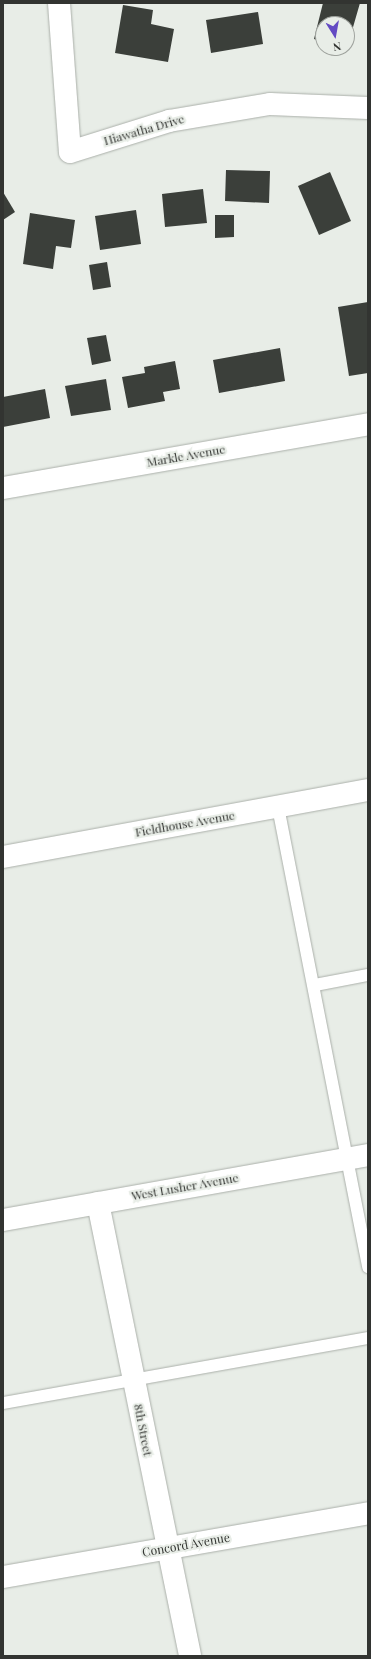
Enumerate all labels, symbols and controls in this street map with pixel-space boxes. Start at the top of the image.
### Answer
north arrow [315,16,355,56]
text: N [332,39,343,55]
street label: Hiawatha Drive [102,112,186,148]
street label: Markle Avenue [146,442,226,470]
street label: Fieldhouse Avenue [134,808,236,840]
street label: West Lusher Avenue [130,1170,240,1204]
street label: 8th Street [131,1403,155,1457]
street label: Concord Avenue [141,1530,231,1560]

